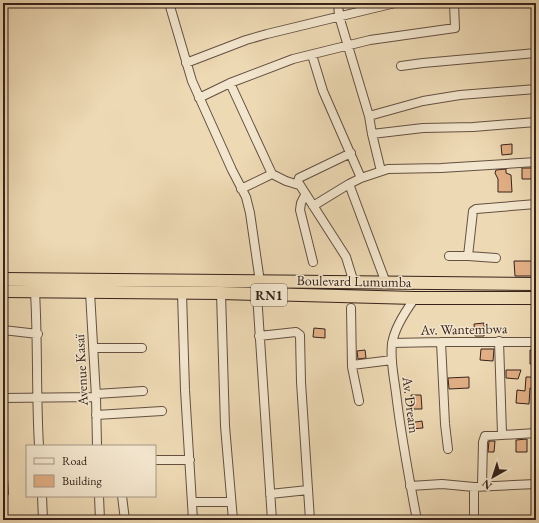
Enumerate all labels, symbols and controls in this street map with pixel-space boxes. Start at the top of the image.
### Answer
street label: Boulevard Lumumba [297,271,412,291]
road number: RN1 [251,284,287,306]
street label: Av. Wantembwa [419,319,508,339]
street label: Avenue Kasaï [70,333,92,407]
street label: Av. Dream [398,375,423,435]
legend [26,445,156,497]
text: Road [62,453,88,469]
north arrow [473,457,513,497]
text: Building [62,473,103,489]
text: N [479,476,495,493]

